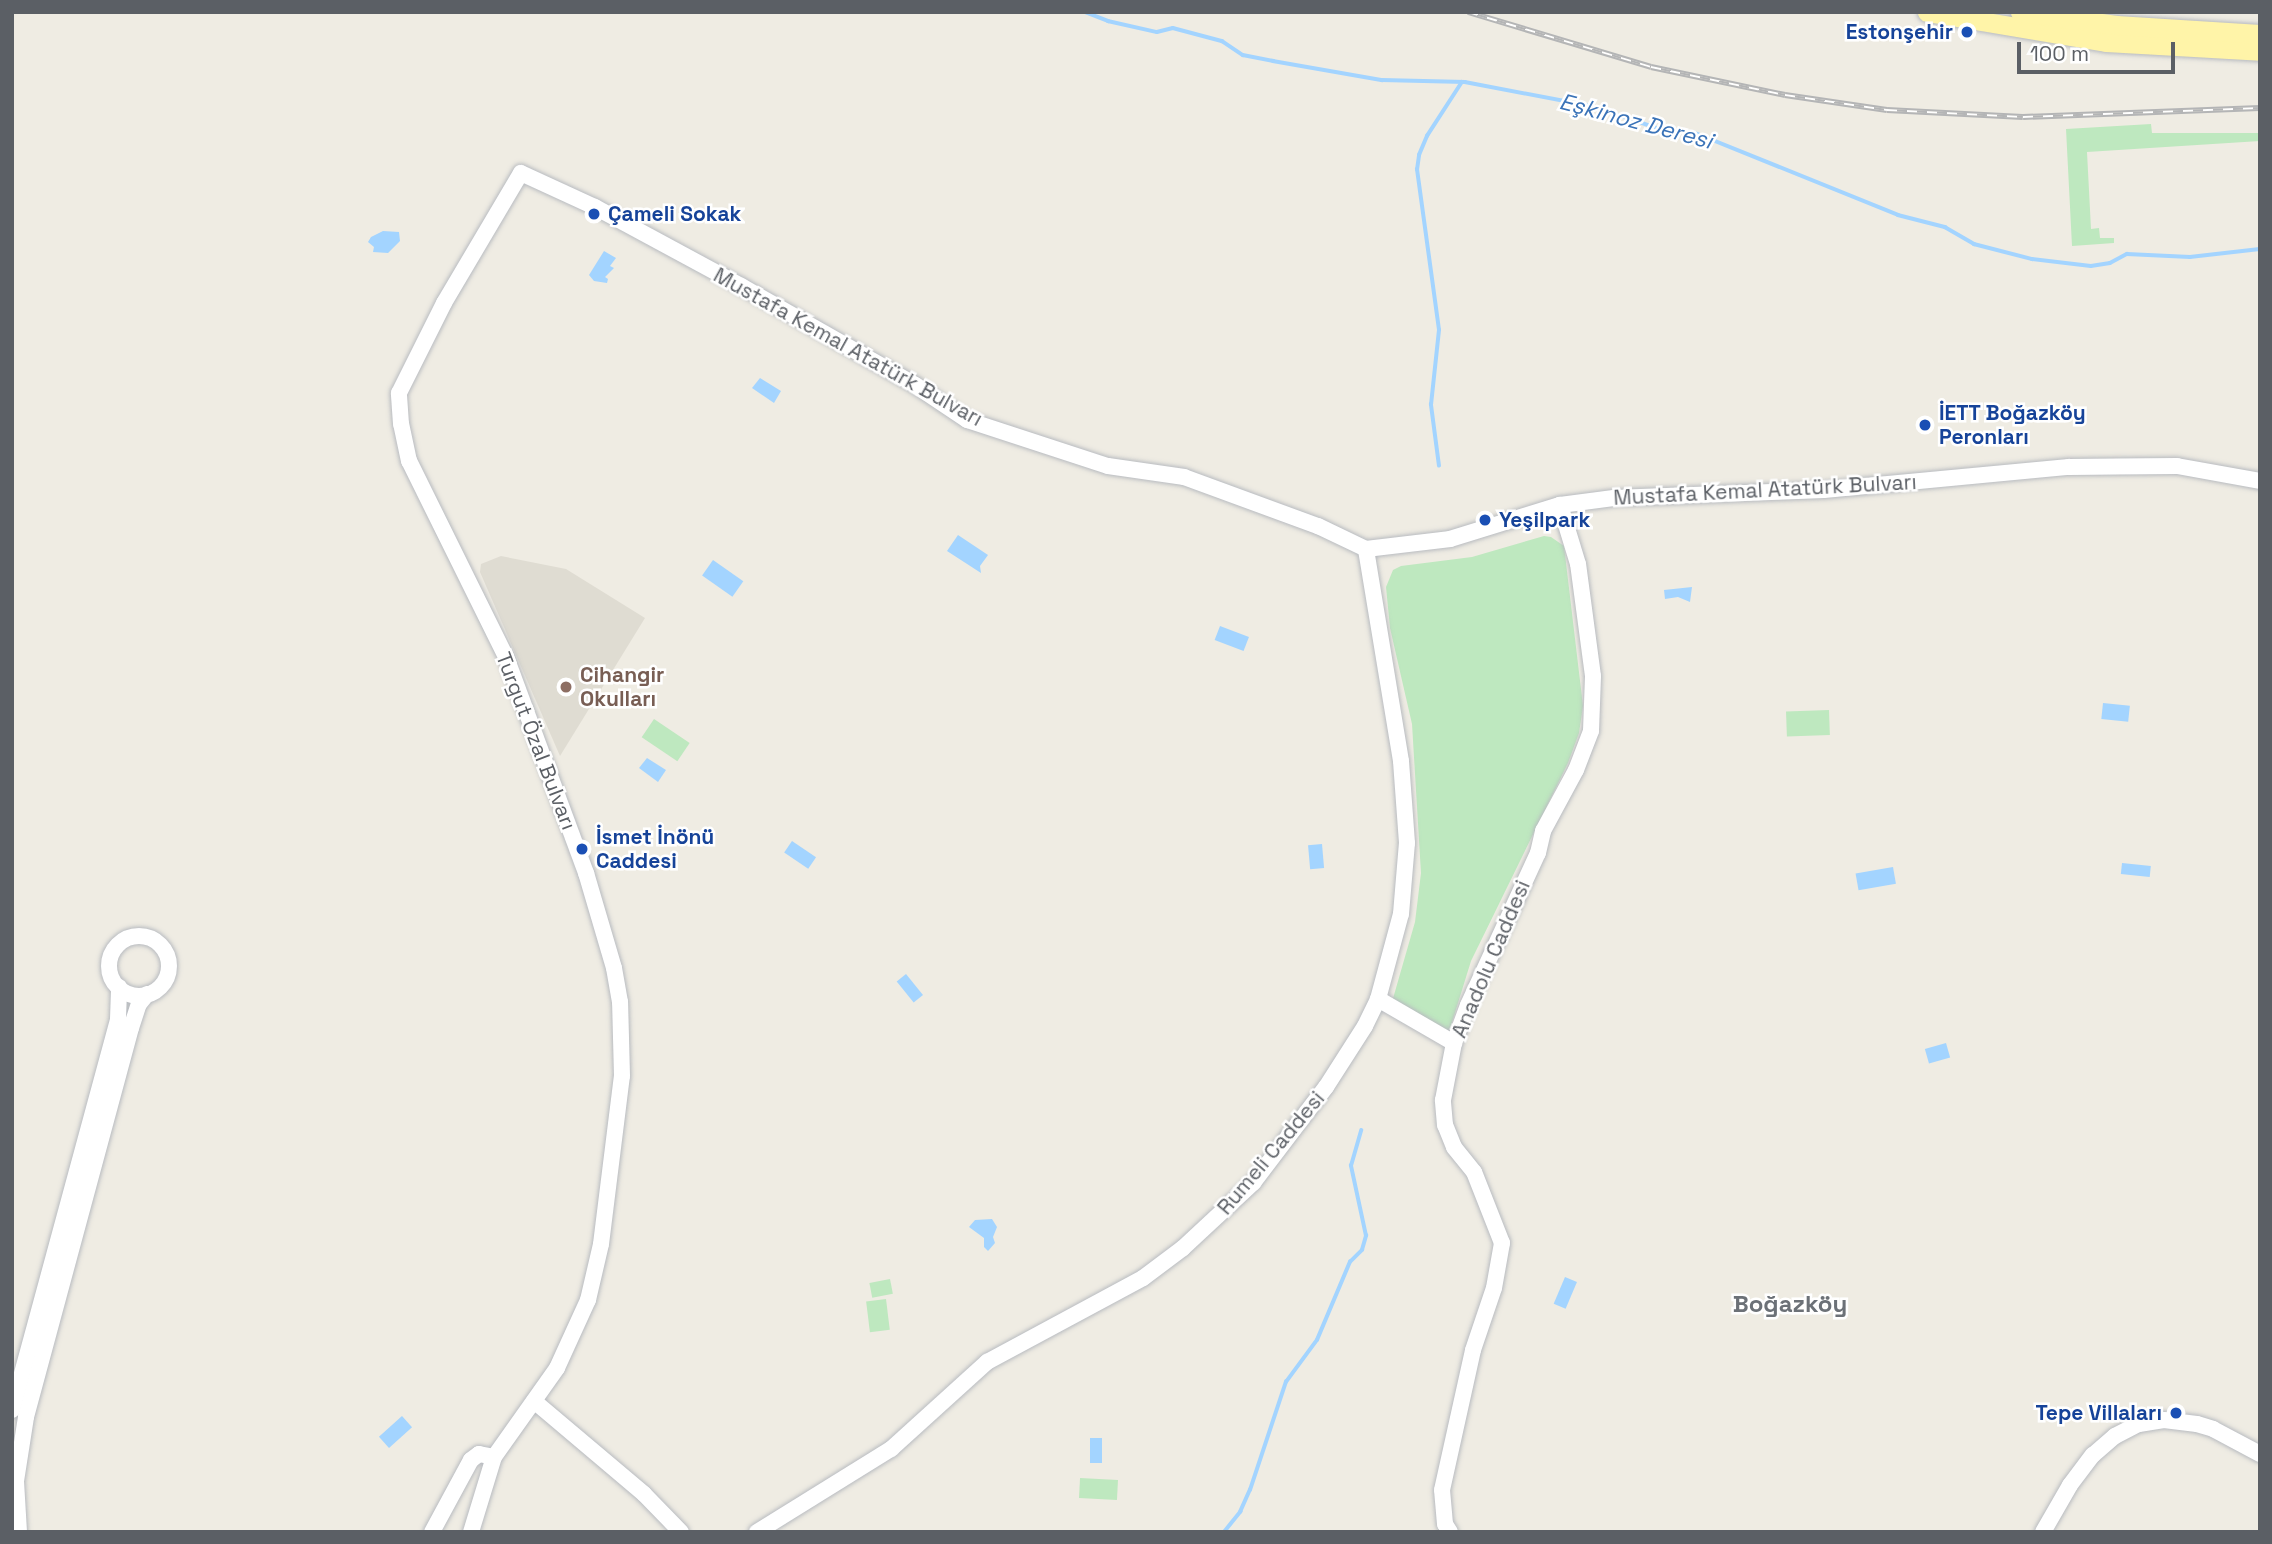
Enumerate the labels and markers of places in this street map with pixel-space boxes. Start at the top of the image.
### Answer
place label: Estonşehir [1846,19,1953,45]
marker: Estonşehir [1959,24,1975,40]
place label: Çameli Sokak [608,201,741,227]
marker: Çameli Sokak [586,206,602,222]
place label: İETT Boğazköy Peronları [1939,400,2086,450]
marker: İETT Boğazköy Peronları [1917,417,1933,433]
place label: Yeşilpark [1499,507,1590,533]
marker: Yeşilpark [1477,512,1493,528]
place label: Cihangir Okulları [580,662,664,712]
marker: Cihangir Okulları [558,679,574,695]
place label: İsmet İnönü Caddesi [596,824,714,874]
marker: İsmet İnönü Caddesi [574,841,590,857]
place label: Tepe Villaları [2035,1400,2162,1426]
marker: Tepe Villaları [2168,1405,2184,1421]

